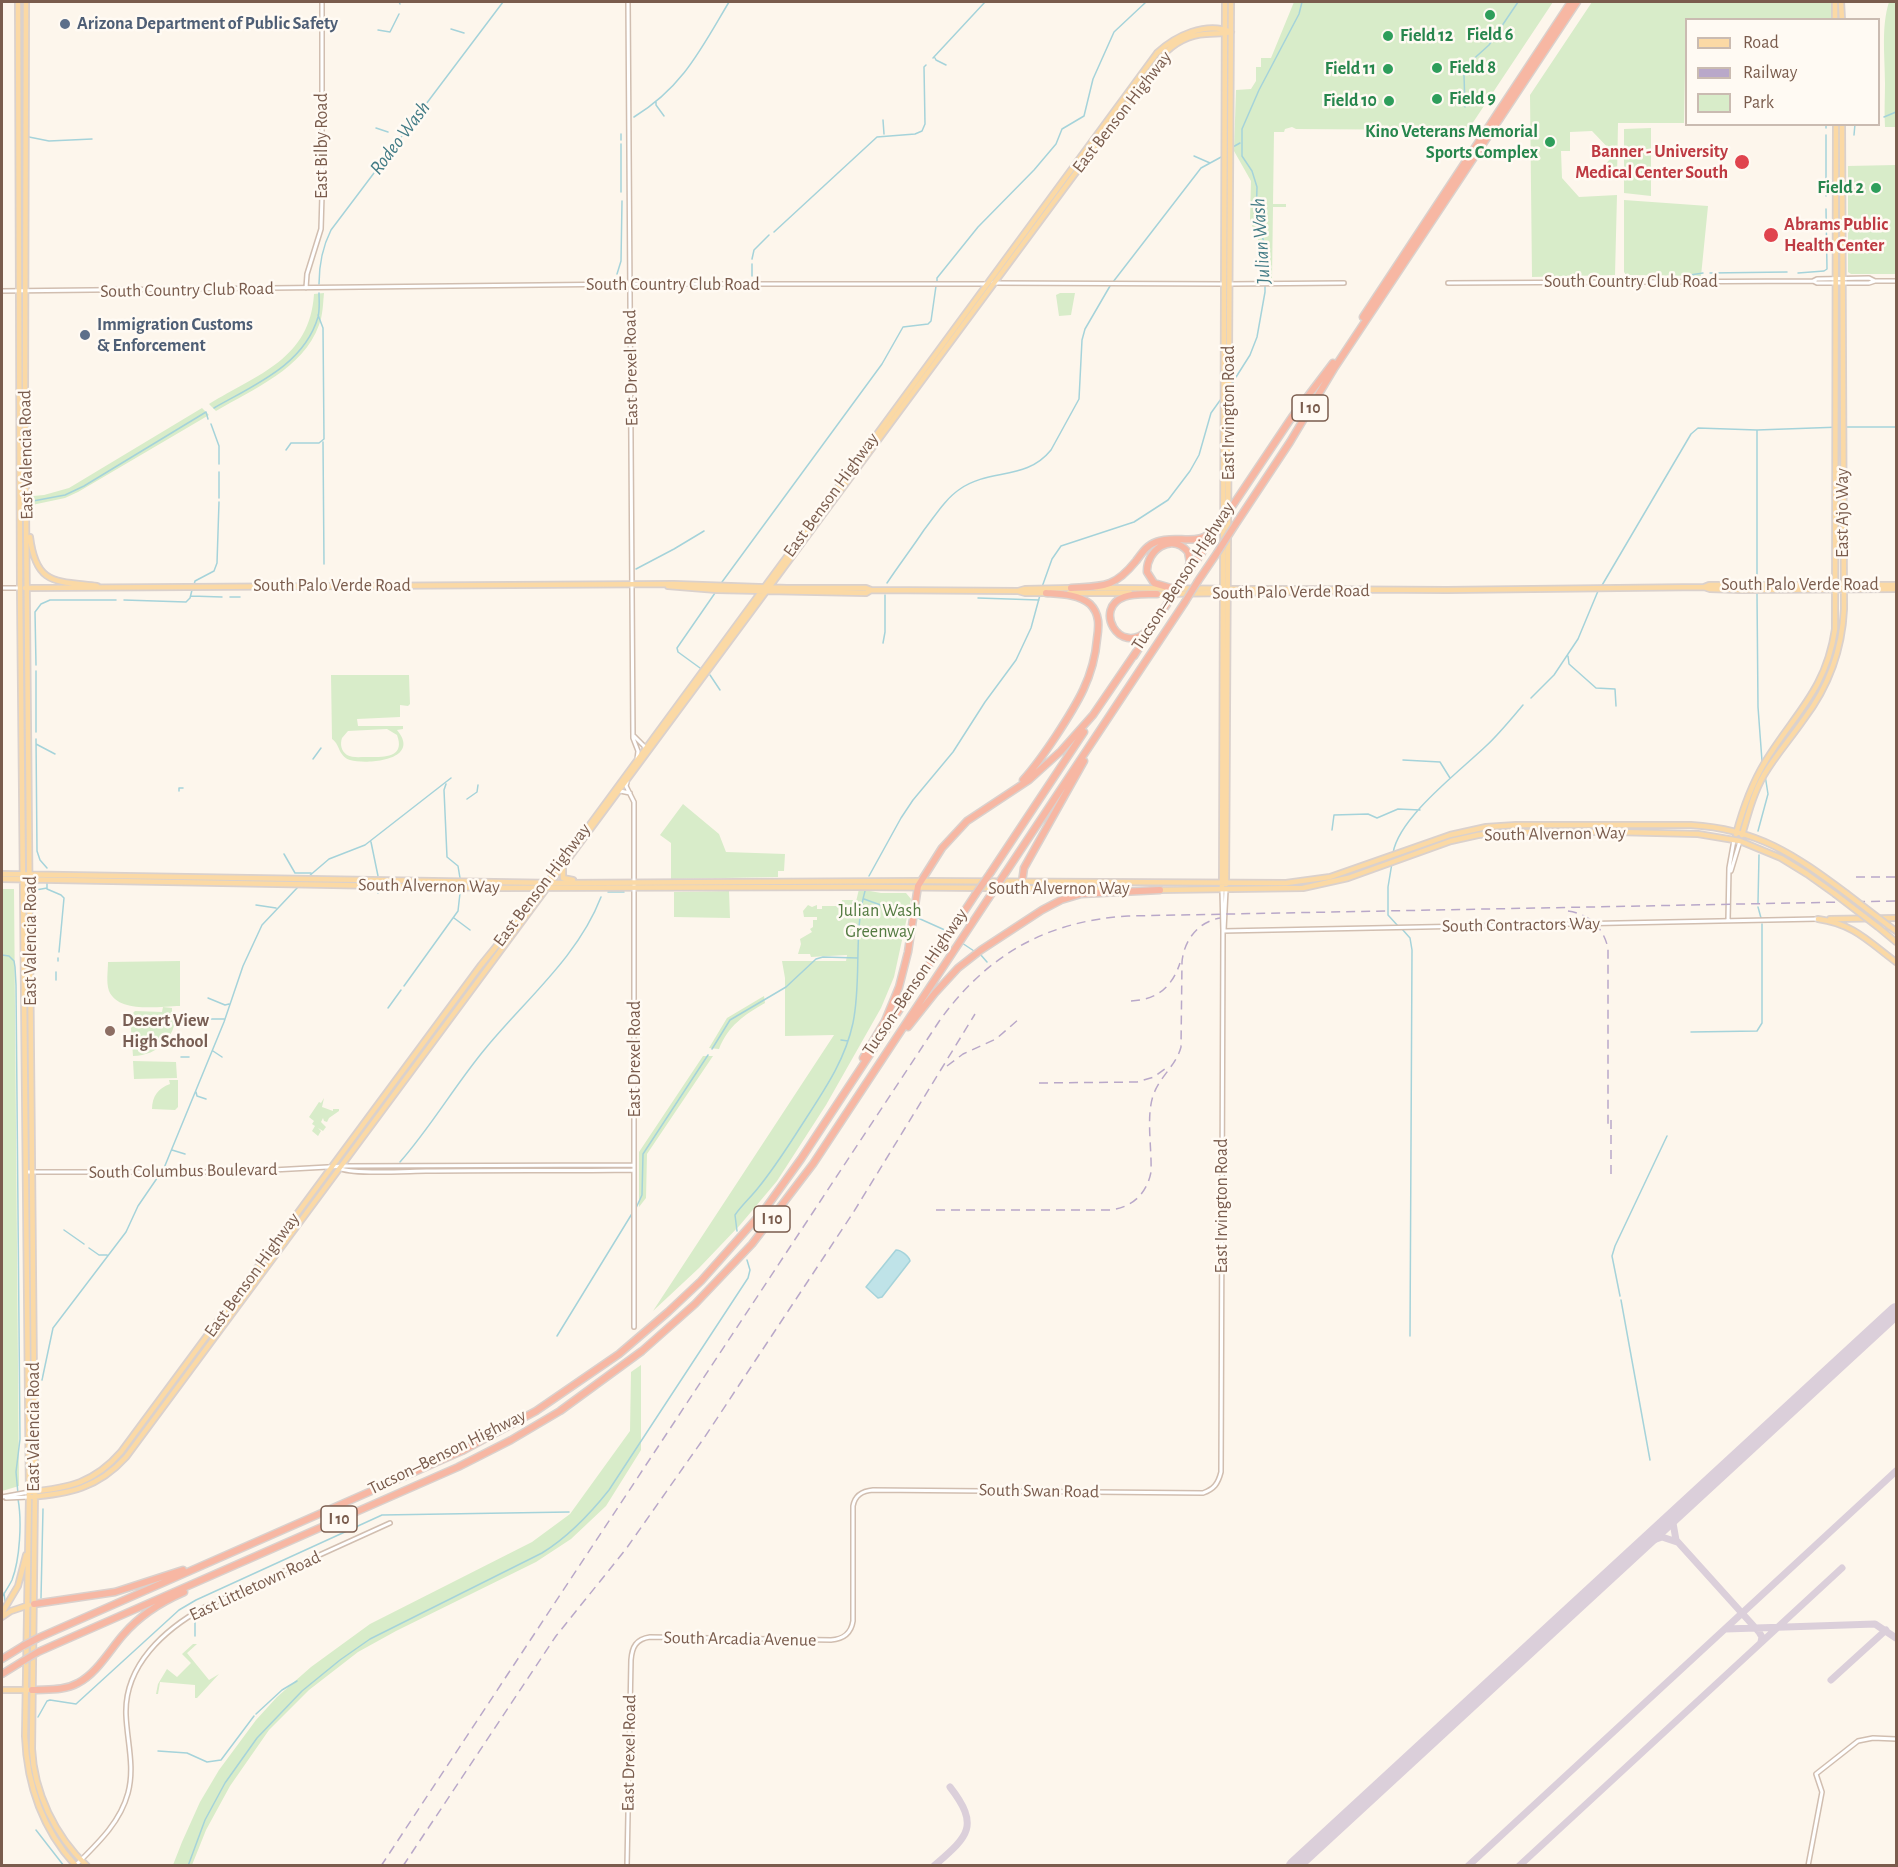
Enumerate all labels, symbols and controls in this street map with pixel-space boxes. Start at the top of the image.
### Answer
marker: Field 6 [1483,8,1497,22]
place label: Arizona Department of Public Safety [77,13,338,35]
marker: Arizona Department of Public Safety [58,17,72,31]
legend [1685,18,1880,126]
place label: Field 6 [1467,24,1513,46]
place label: Field 12 [1400,25,1453,47]
marker: Field 12 [1381,29,1395,43]
text: Road [1743,34,1779,52]
street label: East Benson Highway [1068,47,1176,177]
place label: Field 8 [1449,57,1496,79]
place label: Field 11 [1325,58,1376,80]
marker: Field 8 [1430,61,1444,75]
marker: Field 11 [1381,62,1395,76]
text: Railway [1743,64,1797,82]
place label: Field 9 [1449,88,1496,110]
place label: Field 10 [1323,90,1377,112]
marker: Field 9 [1430,92,1444,106]
street label: East Bilby Road [311,93,333,199]
marker: Field 10 [1382,94,1396,108]
text: Park [1743,94,1774,112]
water label: Rodeo Wash [365,96,435,180]
place label: Kino Veterans Memorial Sports Complex [1365,121,1538,164]
marker: Kino Veterans Memorial Sports Complex [1543,135,1557,149]
place label: Banner - University Medical Center South [1575,141,1728,184]
marker: Banner - University Medical Center South [1733,153,1751,171]
place label: Field 2 [1817,177,1864,199]
marker: Field 2 [1869,181,1883,195]
water label: Julian Wash [1246,197,1276,285]
place label: Abrams Public Health Center [1784,214,1888,256]
marker: Abrams Public Health Center [1762,226,1780,244]
street label: South Country Club Road [1544,271,1718,293]
street label: South Country Club Road [586,274,760,296]
street label: South Country Club Road [100,278,274,302]
street label: East Drexel Road [619,309,643,427]
place label: Immigration Customs & Enforcement [97,314,253,356]
marker: Immigration Customs & Enforcement [78,328,92,342]
street label: East Irvington Road [1218,346,1240,480]
street label: East Valencia Road [14,390,38,520]
road number: I 10 [1292,395,1328,421]
street label: East Benson Highway [779,428,883,562]
street label: East Ajo Way [1832,468,1854,558]
street label: Tucson–Benson Highway [1127,498,1239,654]
street label: South Palo Verde Road [1721,574,1879,596]
street label: South Palo Verde Road [253,575,411,597]
street label: South Palo Verde Road [1212,580,1370,604]
street label: East Benson Highway [489,819,595,951]
street label: South Alvernon Way [1484,822,1626,846]
street label: South Alvernon Way [358,874,500,898]
street label: East Valencia Road [20,876,42,1006]
street label: South Alvernon Way [988,878,1130,900]
park label: Julian Wash Greenway [838,900,922,942]
street label: Tucson–Benson Highway [858,904,972,1060]
street label: South Contractors Way [1442,913,1600,937]
street label: East Drexel Road [624,1001,646,1117]
place label: Desert View High School [122,1010,209,1052]
marker: Desert View High School [103,1024,117,1038]
street label: East Irvington Road [1211,1139,1233,1273]
street label: South Columbus Boulevard [88,1159,278,1183]
road number: I 10 [754,1206,790,1232]
street label: East Benson Highway [200,1208,304,1342]
street label: East Valencia Road [23,1362,45,1492]
street label: Tucson–Benson Highway [365,1404,529,1500]
street label: South Swan Road [979,1479,1099,1503]
road number: I 10 [321,1506,357,1532]
street label: East Littletown Road [186,1546,324,1626]
street label: South Arcadia Avenue [663,1627,817,1651]
street label: East Drexel Road [617,1694,641,1812]

